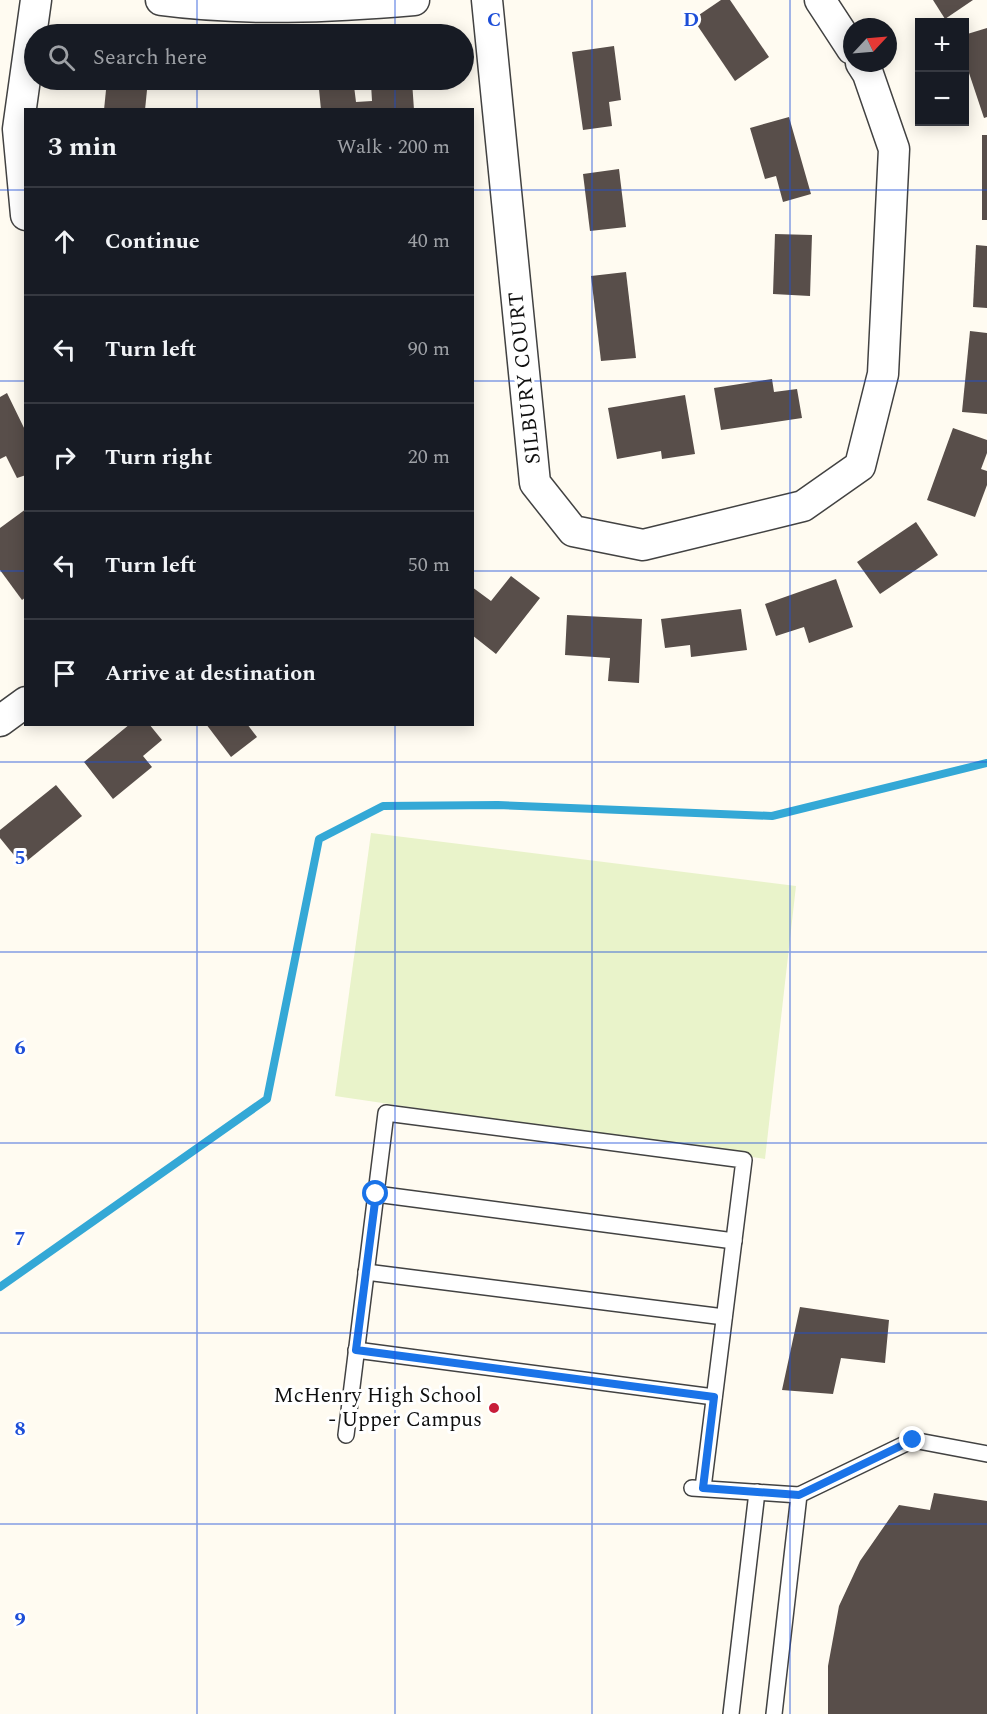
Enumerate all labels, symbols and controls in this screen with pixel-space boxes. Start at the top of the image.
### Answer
text: C [487,5,501,35]
text: D [683,5,699,35]
north arrow [843,18,897,72]
map controls [915,18,969,126]
button: + [915,18,969,72]
search box [24,24,474,90]
icon: search [45,41,78,74]
text: Search here [93,41,207,74]
button: − [915,72,969,126]
text: 3 min [48,127,117,167]
text: Walk · 200 m [337,132,450,162]
icon: ahead [48,225,81,258]
text: Continue [105,225,200,258]
text: 40 m [408,226,450,256]
street label: SILBURY COURT [500,290,550,466]
icon: left [48,333,81,366]
text: Turn left [105,333,197,366]
text: 90 m [408,334,450,364]
icon: right [48,441,81,474]
text: Turn right [105,441,212,474]
text: 20 m [408,442,450,472]
icon: left [48,549,81,582]
text: Turn left [105,549,197,582]
text: 50 m [408,550,450,580]
icon: arrive [48,657,81,690]
text: Arrive at destination [105,657,316,690]
text: 5 [14,843,26,873]
text: 6 [14,1033,26,1063]
route start [362,1180,388,1206]
text: 7 [14,1224,26,1254]
place label: McHenry High School - Upper Campus [274,1380,482,1436]
marker: McHenry High School - Upper Campus [487,1401,501,1415]
text: 8 [14,1414,26,1444]
route end [899,1426,925,1452]
text: 9 [14,1605,26,1635]

